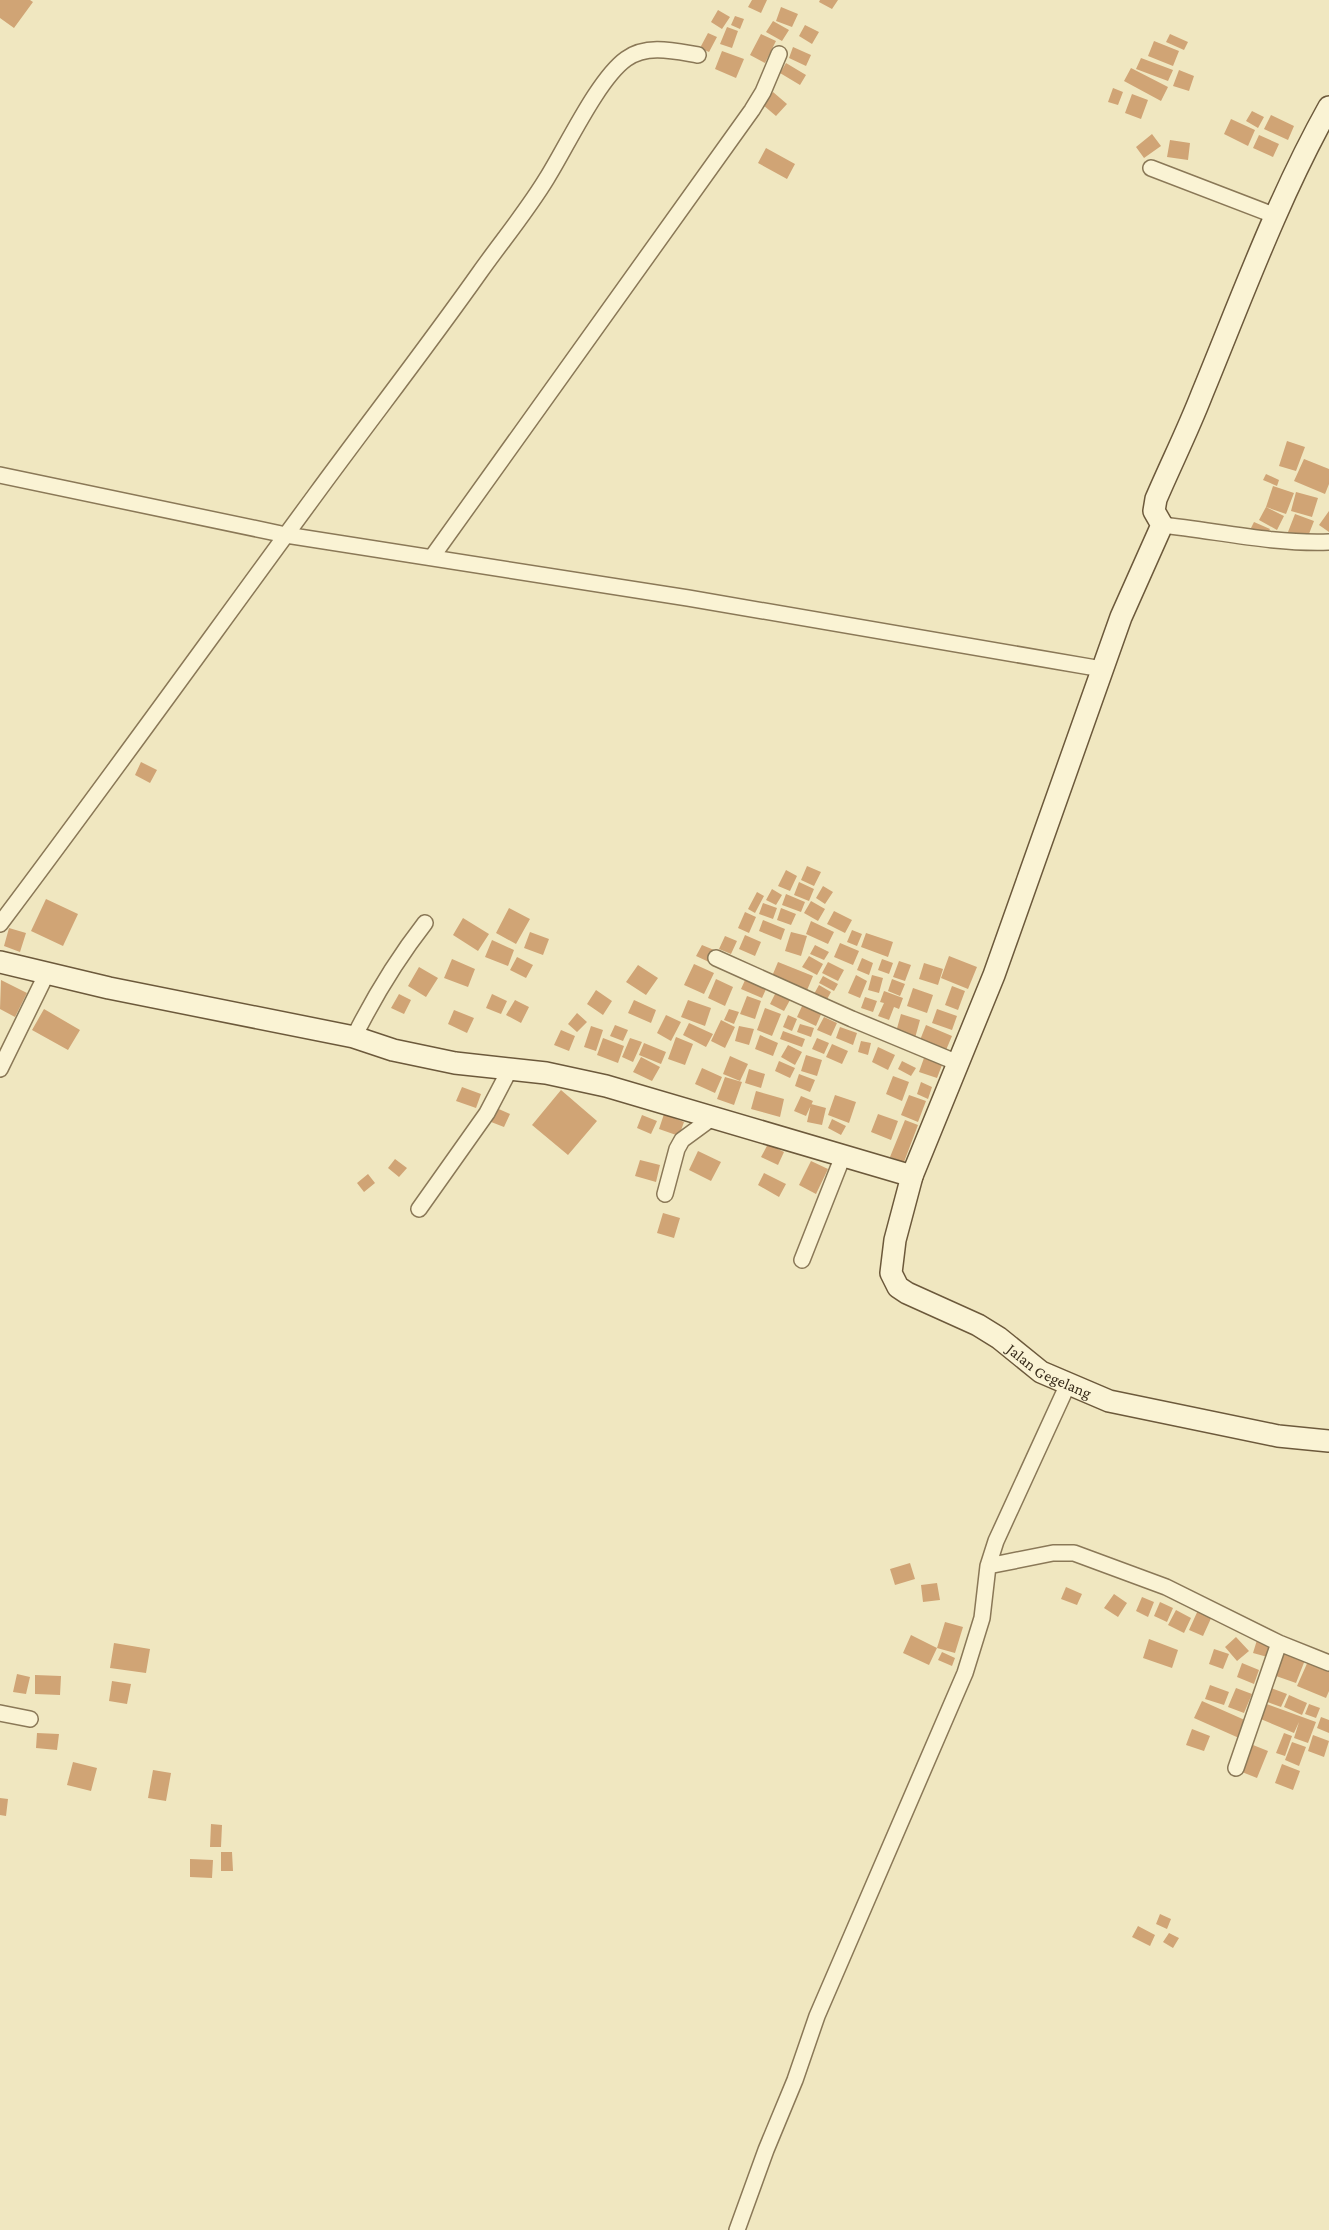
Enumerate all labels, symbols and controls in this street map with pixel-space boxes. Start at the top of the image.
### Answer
street label: Jalan Gegelang [1002,1338,1095,1402]

